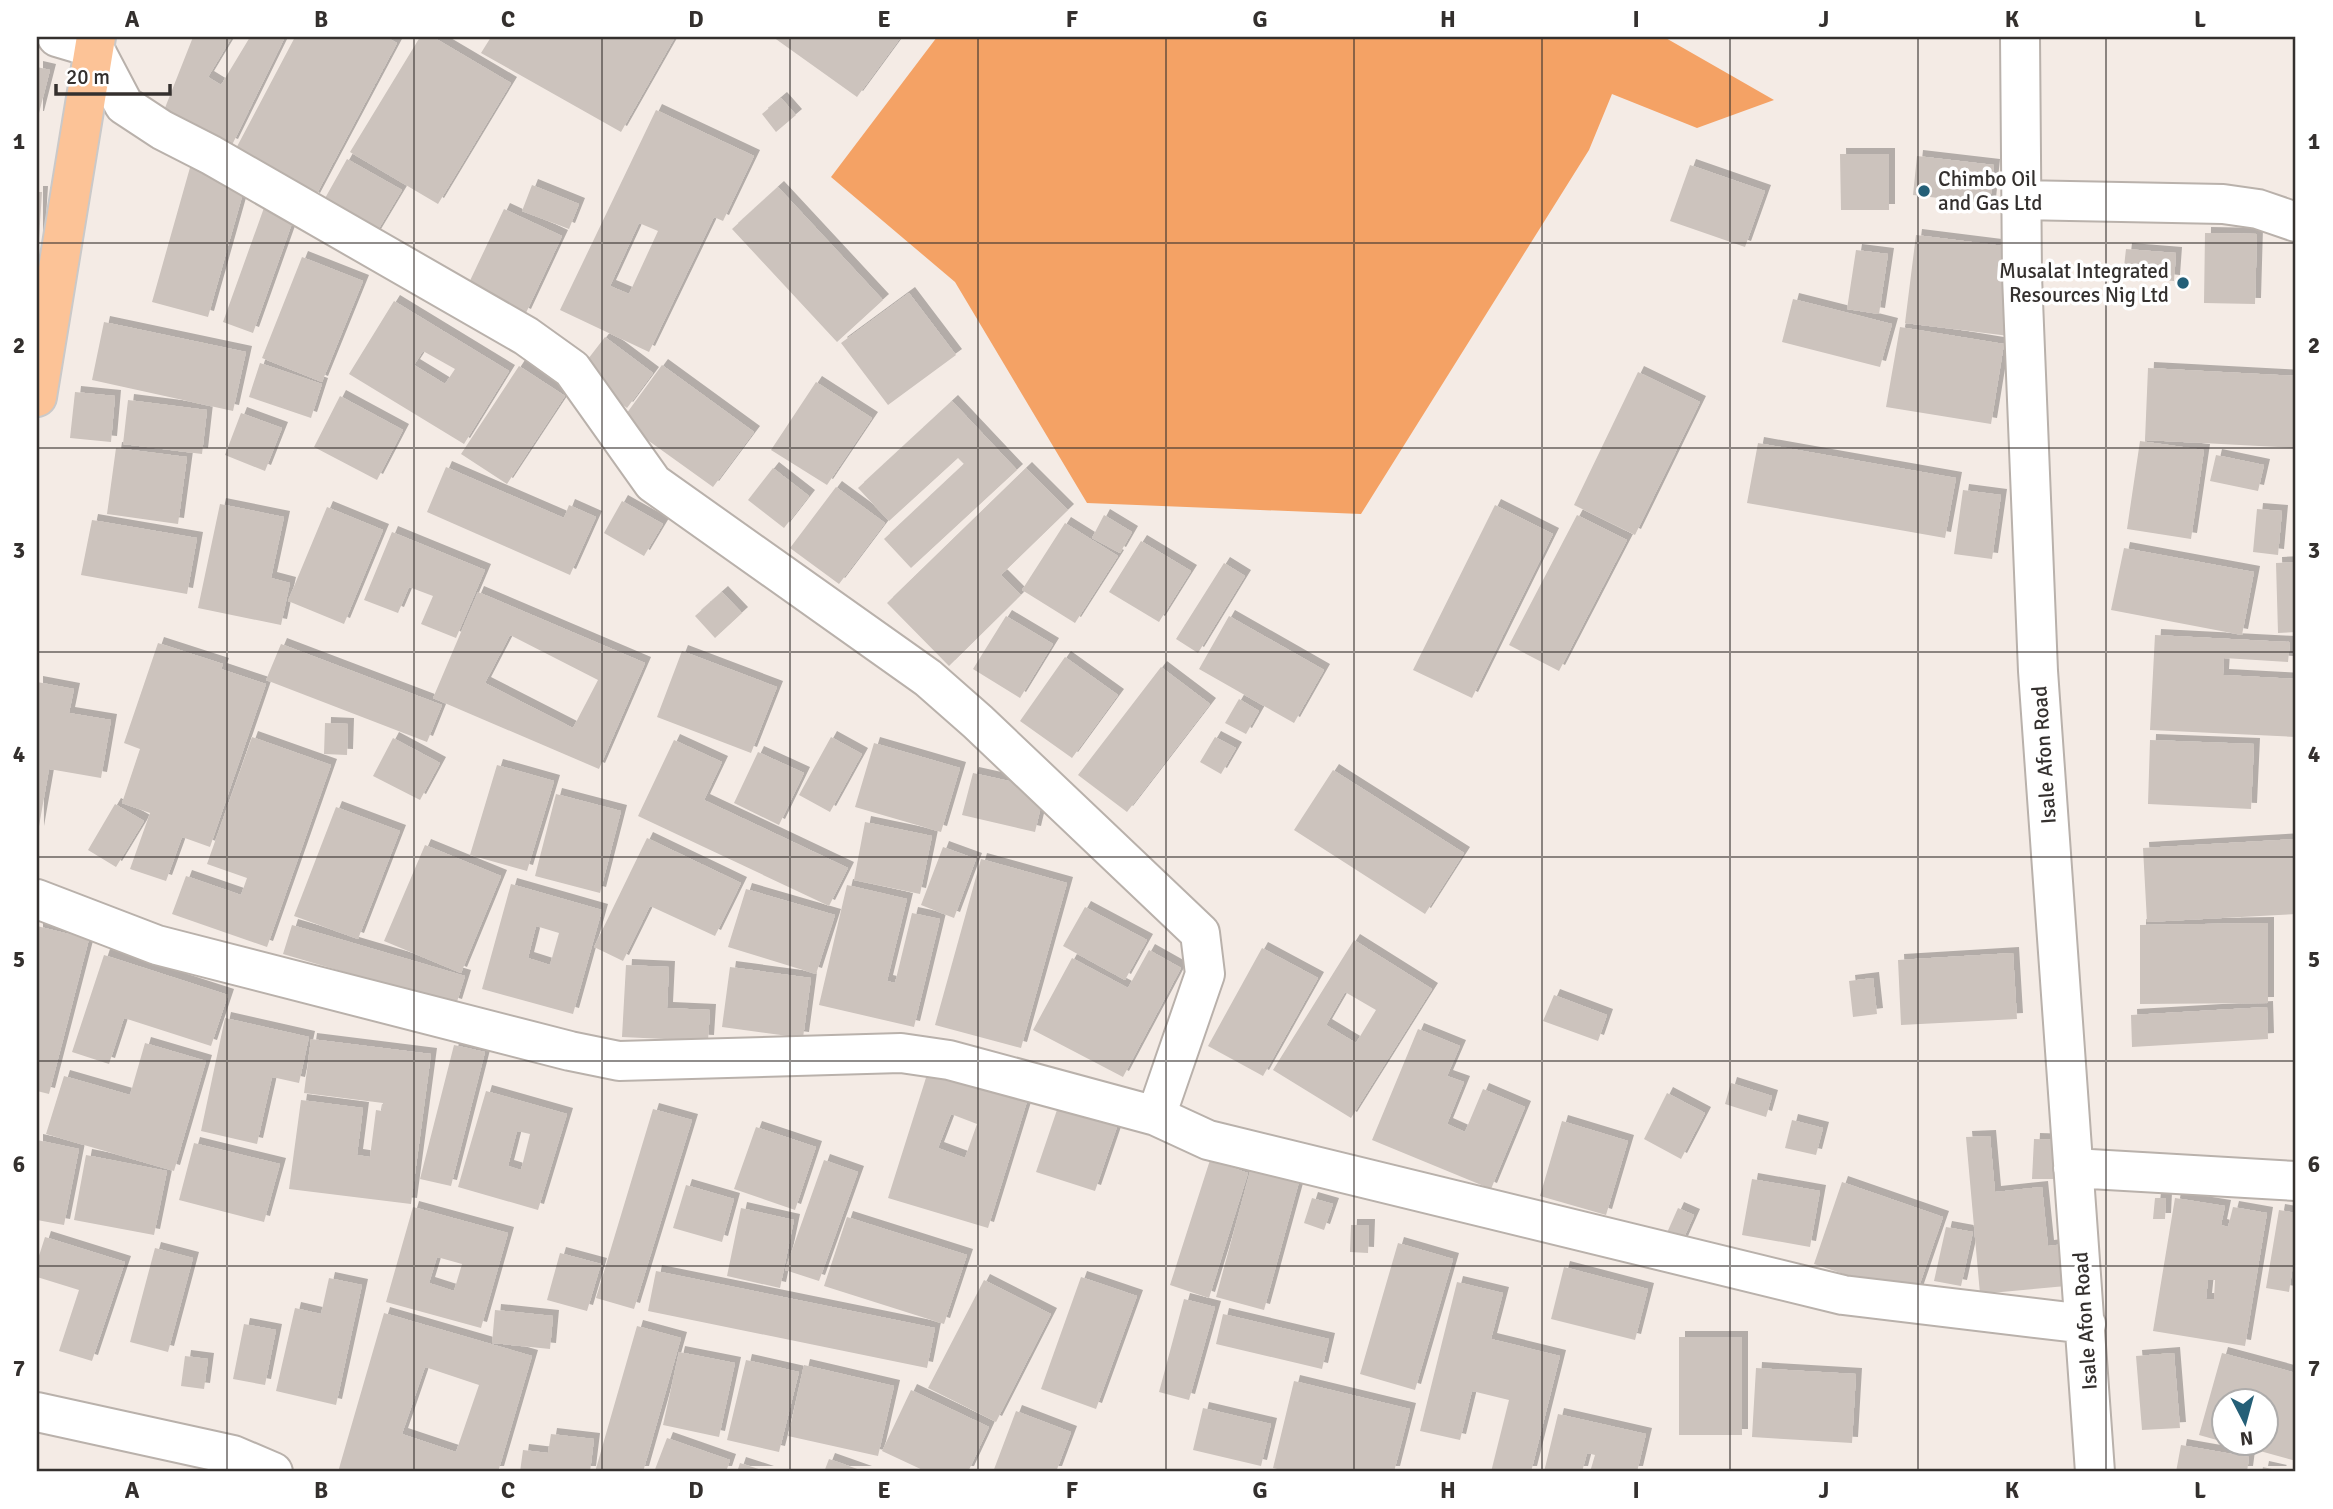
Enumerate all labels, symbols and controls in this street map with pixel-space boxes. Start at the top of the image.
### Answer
text: A [125,5,140,34]
text: B [314,5,328,34]
text: C [501,5,515,34]
text: D [688,5,704,34]
text: E [877,5,891,34]
text: F [1066,5,1078,34]
text: G [1252,5,1268,34]
text: H [1440,5,1456,34]
text: I [1632,5,1640,34]
text: J [1819,5,1829,34]
text: K [2005,5,2020,34]
text: L [2194,5,2206,34]
scale bar [56,52,170,96]
text: 20 m [66,64,110,90]
text: 1 [13,127,25,156]
text: 1 [2308,127,2320,156]
place label: Chimbo Oil and Gas Ltd [1938,166,2042,216]
marker: Chimbo Oil and Gas Ltd [1916,183,1932,199]
place label: Musalat Integrated Resources Nig Ltd [1999,258,2169,308]
marker: Musalat Integrated Resources Nig Ltd [2175,275,2191,291]
text: 2 [13,331,25,360]
text: 2 [2308,331,2320,360]
text: 3 [13,536,25,565]
text: 3 [2308,536,2320,565]
street label: Isale Afon Road [2026,685,2062,825]
text: 4 [13,740,25,769]
text: 4 [2308,740,2320,769]
text: 5 [13,945,25,974]
text: 5 [2308,945,2320,974]
text: 6 [13,1150,25,1179]
text: 6 [2308,1150,2320,1179]
street label: Isale Afon Road [2067,1251,2103,1391]
text: 7 [13,1354,25,1383]
text: 7 [2308,1354,2320,1383]
north arrow [2210,1386,2280,1456]
text: N [2239,1425,2254,1451]
text: A [125,1476,140,1505]
text: B [314,1476,328,1505]
text: C [501,1476,515,1505]
text: D [688,1476,704,1505]
text: E [877,1476,891,1505]
text: F [1066,1476,1078,1505]
text: G [1252,1476,1268,1505]
text: H [1440,1476,1456,1505]
text: I [1632,1476,1640,1505]
text: J [1819,1476,1829,1505]
text: K [2005,1476,2020,1505]
text: L [2194,1476,2206,1505]

